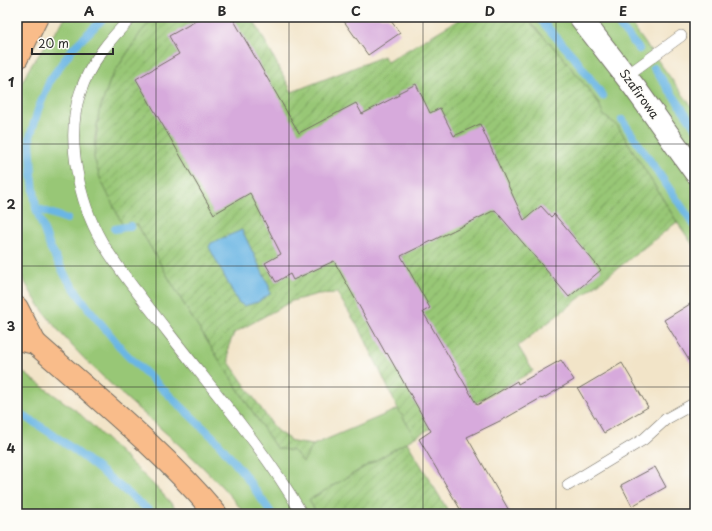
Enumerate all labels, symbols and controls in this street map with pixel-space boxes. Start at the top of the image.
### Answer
text: A [84,1,94,20]
text: B [218,1,227,20]
text: C [351,1,361,20]
text: D [485,1,495,20]
text: E [619,1,627,20]
scale bar [32,30,113,56]
text: 20 m [38,34,69,52]
street label: Szafirowa [616,65,664,123]
text: 1 [8,72,14,91]
text: 2 [6,194,16,213]
text: 3 [7,316,16,335]
text: 4 [7,438,16,457]

